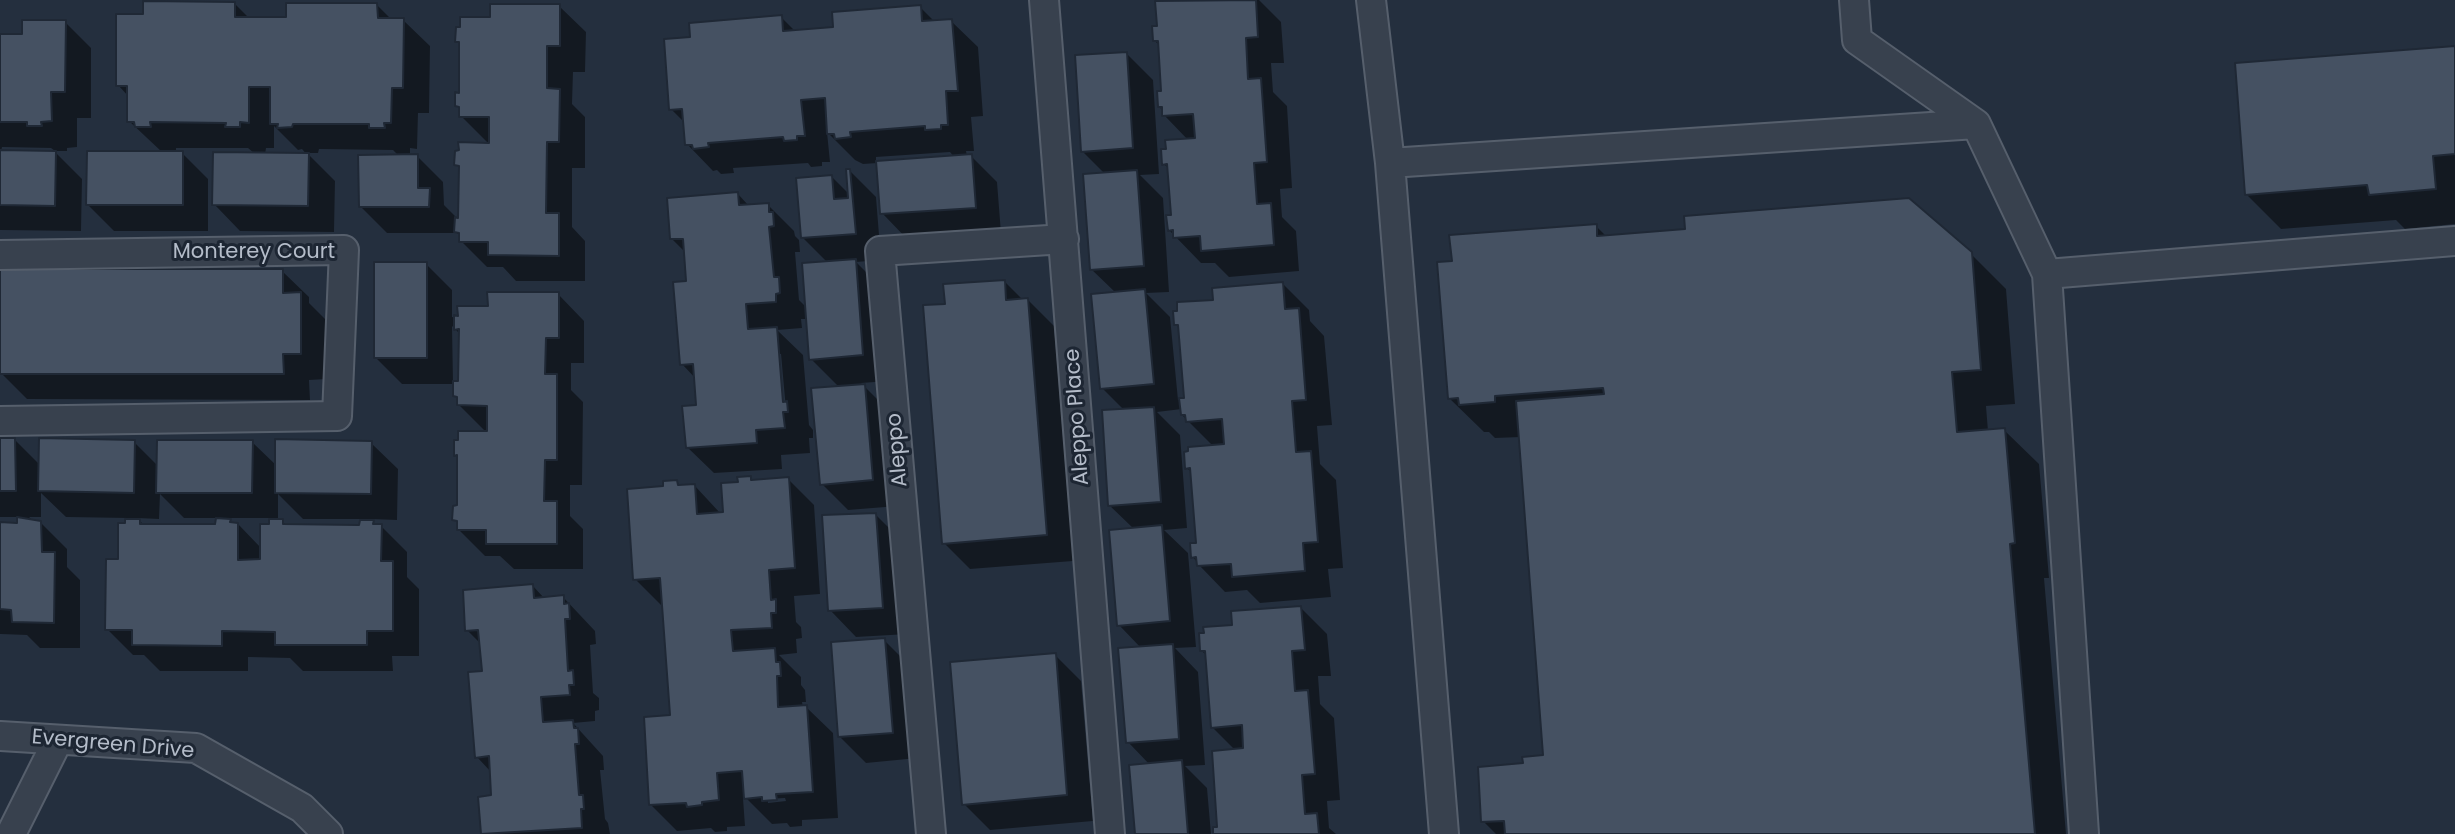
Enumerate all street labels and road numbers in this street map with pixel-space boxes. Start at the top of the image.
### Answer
street label: Monterey Court [173,240,335,266]
street label: Aleppo Place [1061,348,1095,486]
street label: Aleppo [882,412,914,488]
street label: Evergreen Drive [31,725,195,765]

